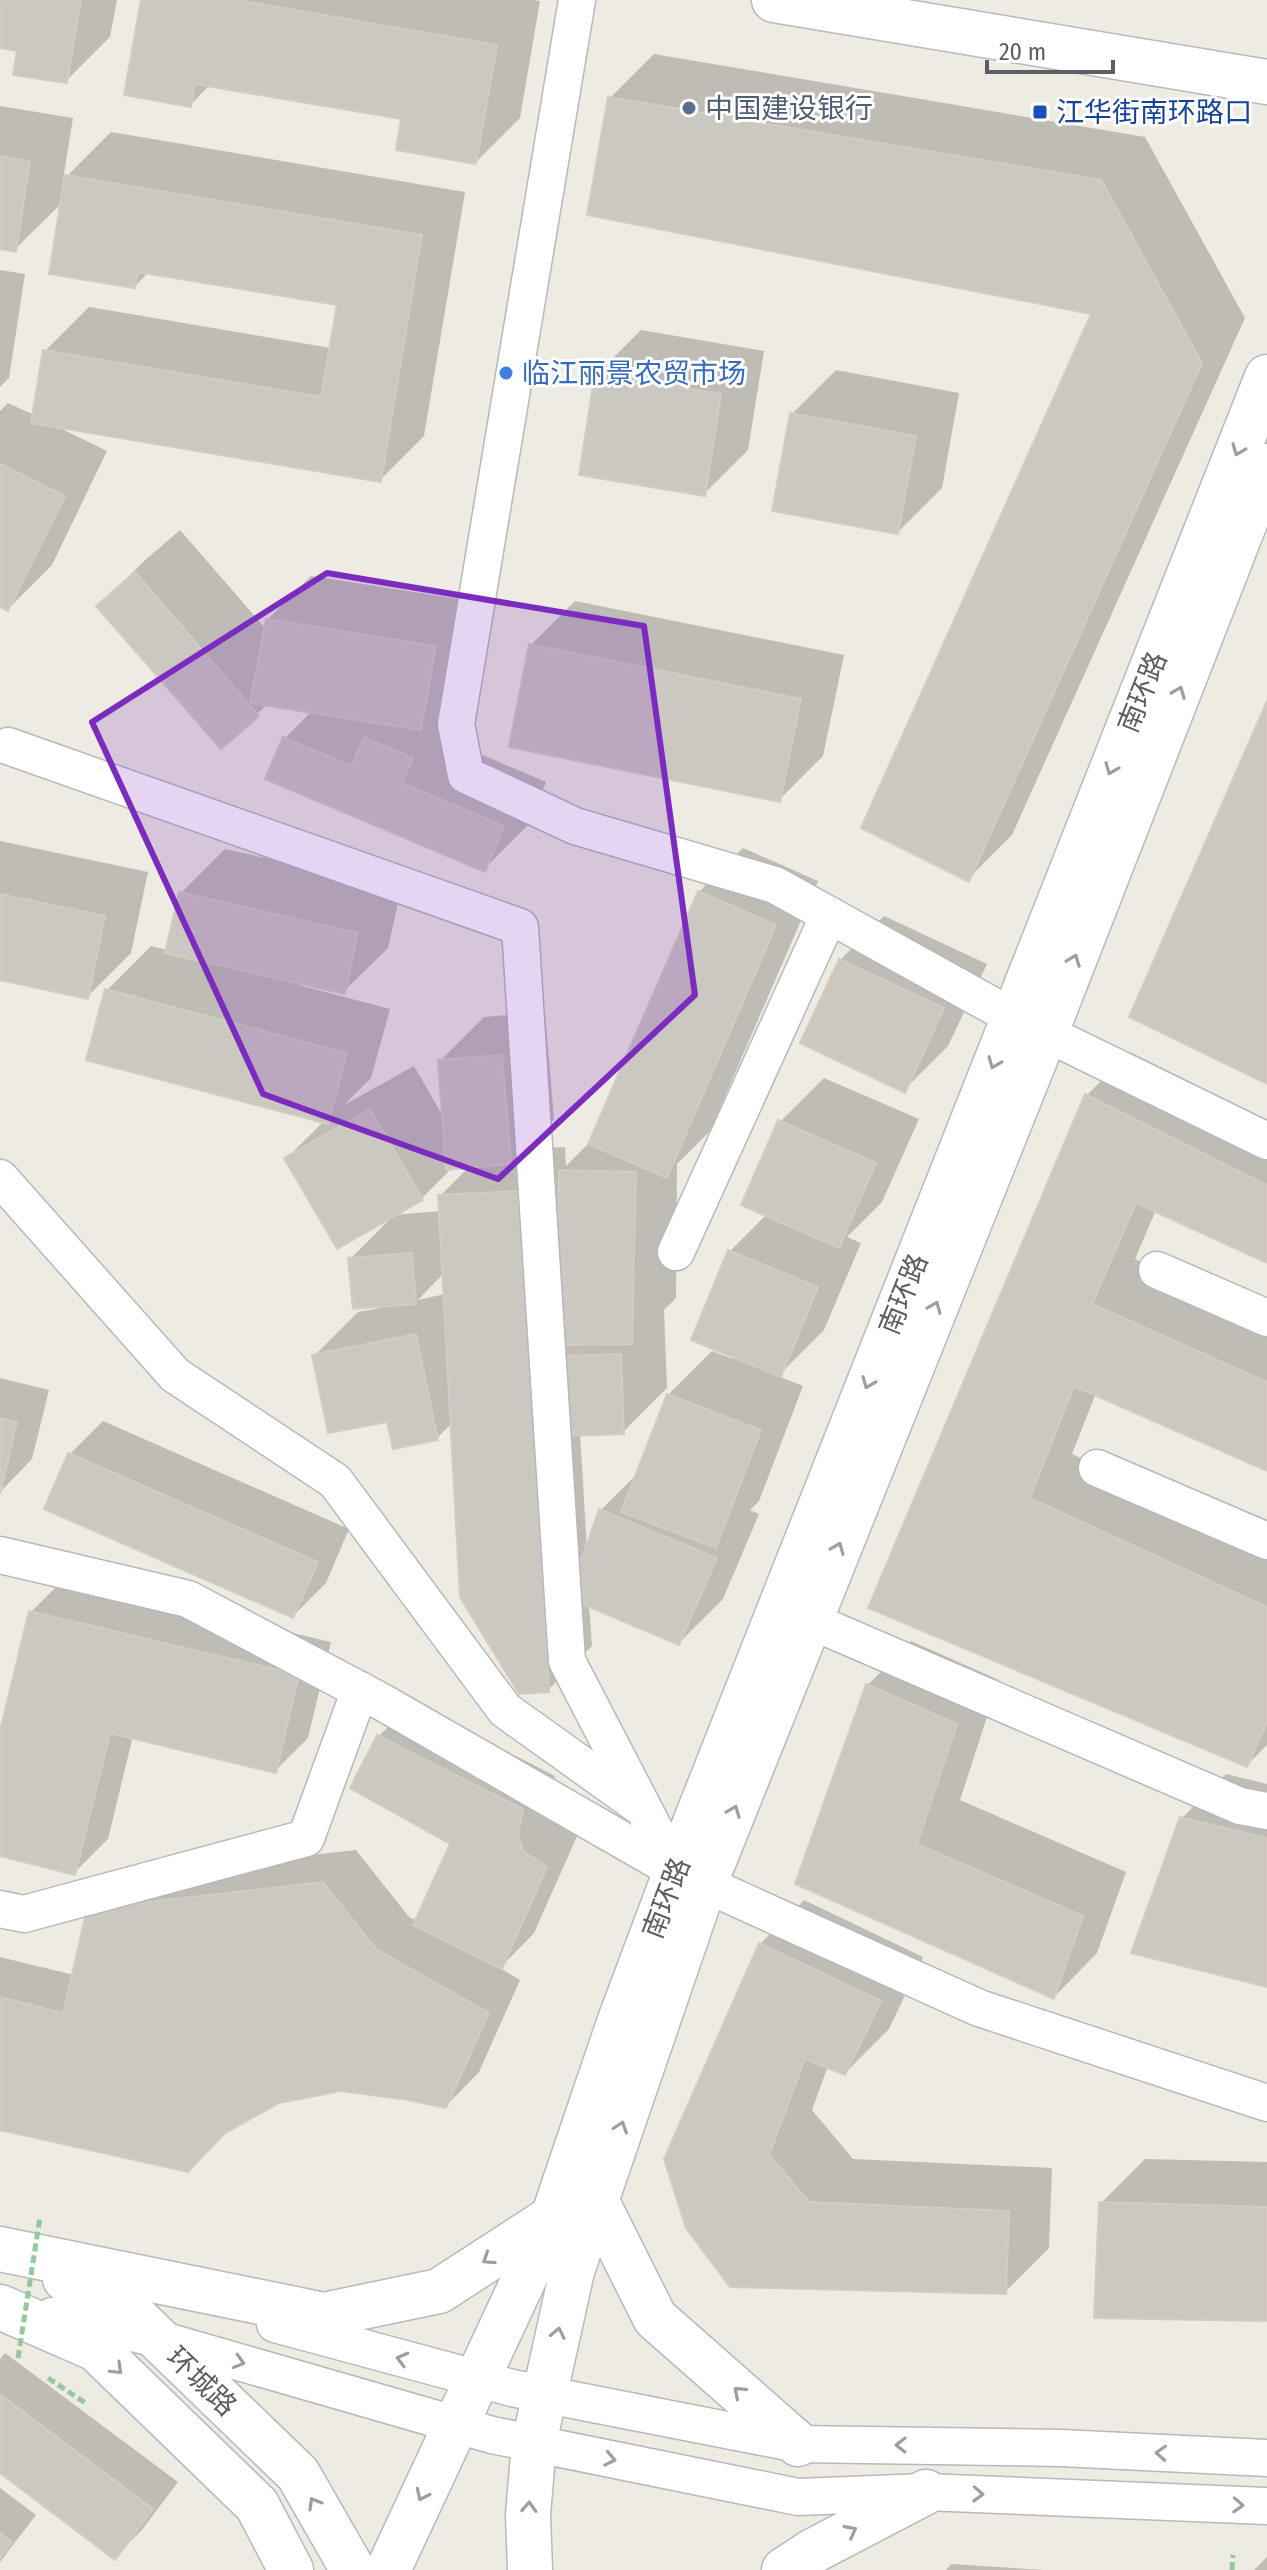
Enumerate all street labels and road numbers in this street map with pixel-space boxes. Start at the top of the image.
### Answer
street label: 南环路 [1111,647,1173,737]
street label: 南环路 [872,1249,934,1339]
street label: 南环路 [636,1853,697,1943]
street label: 环城路 [160,2340,243,2422]

